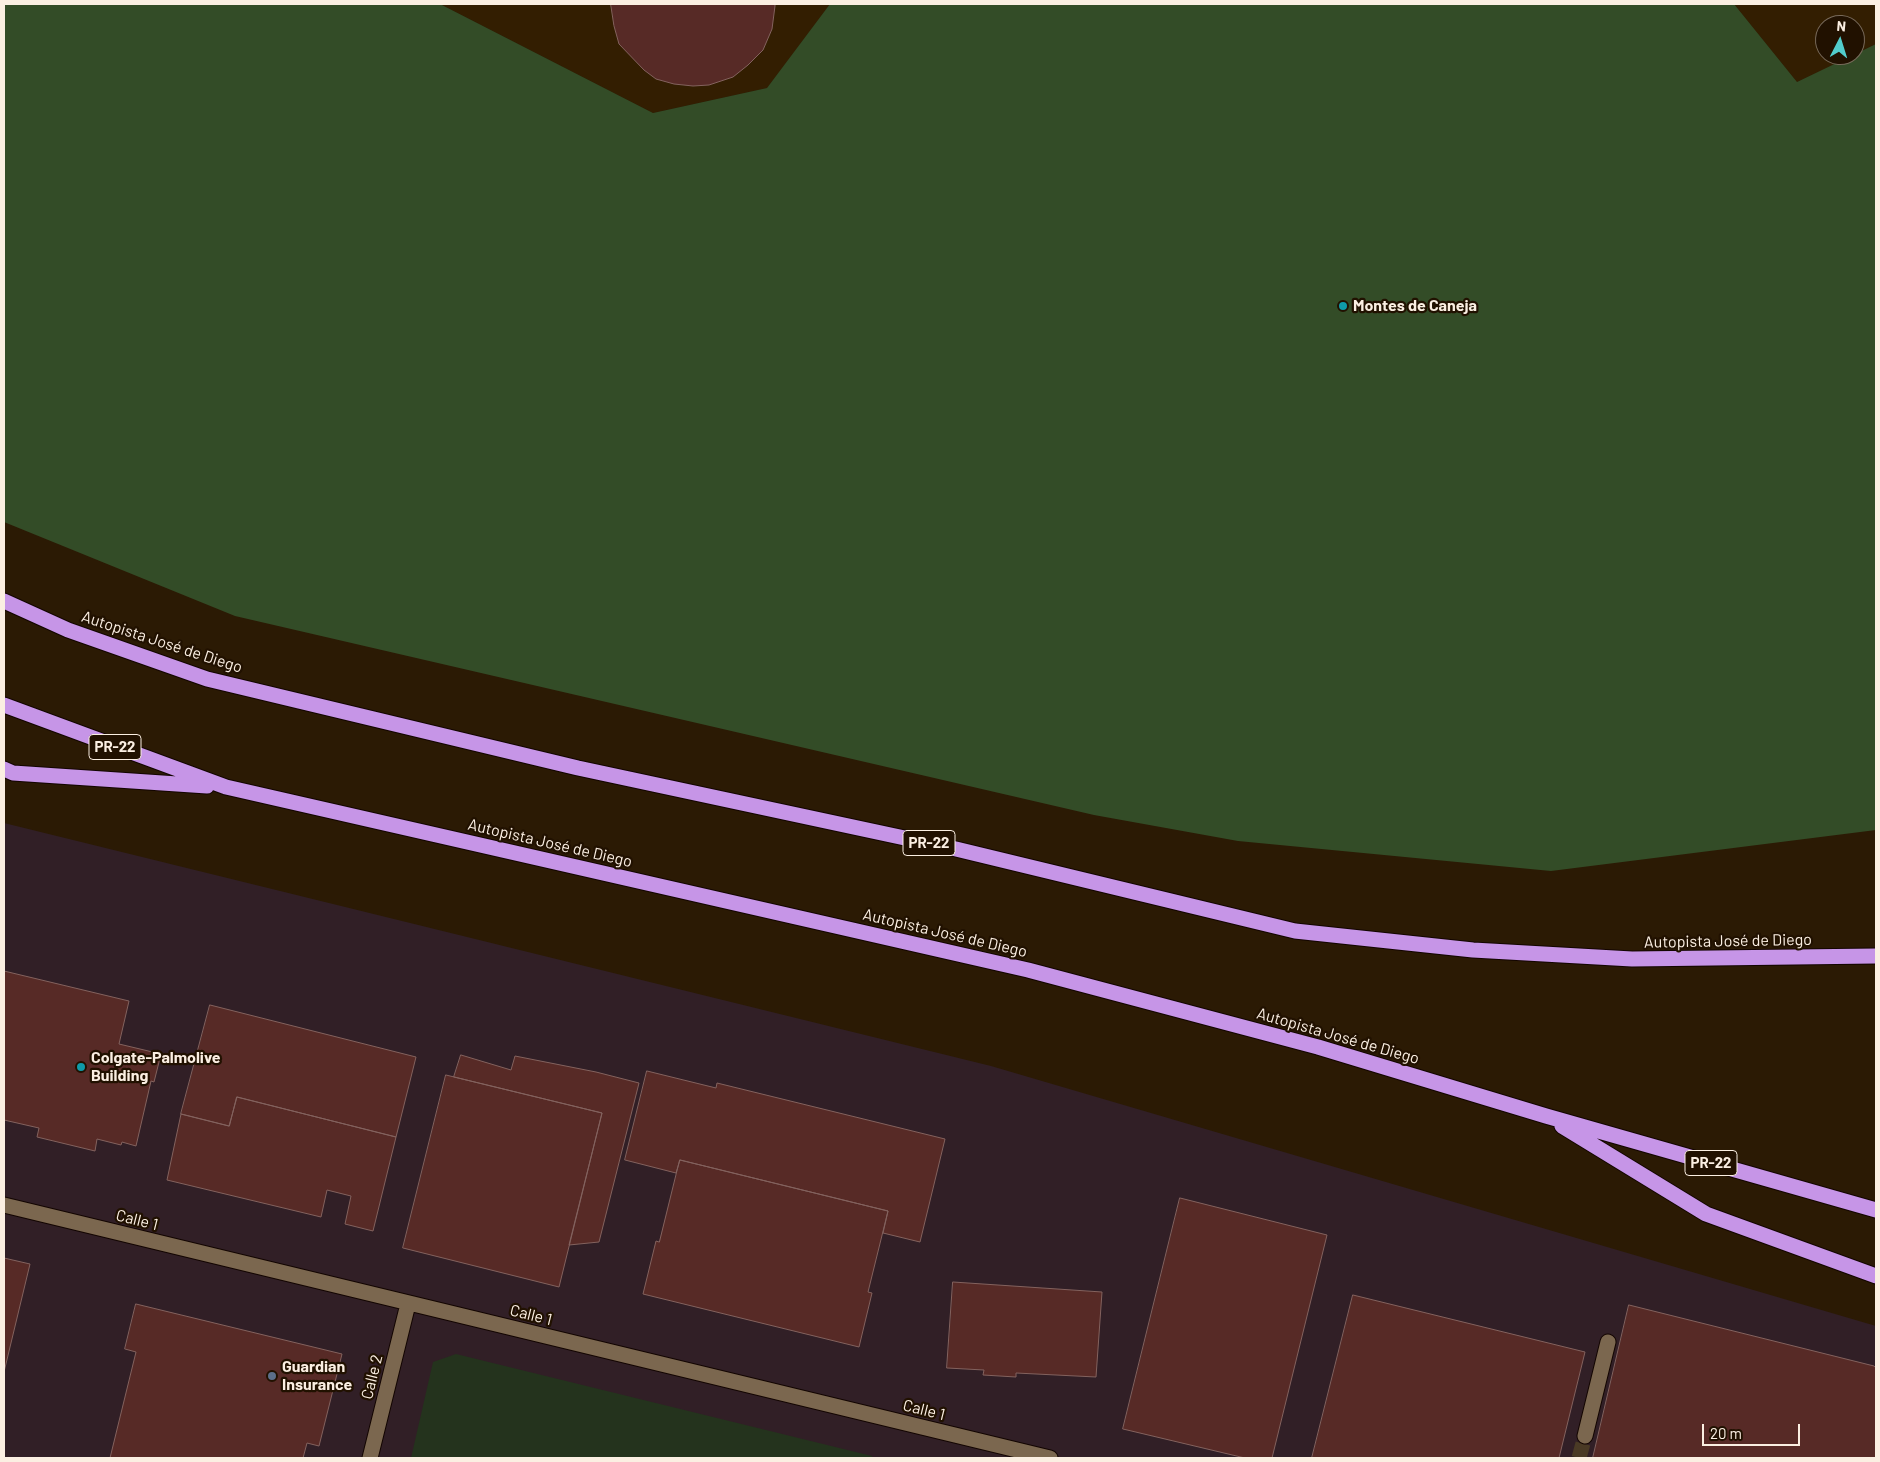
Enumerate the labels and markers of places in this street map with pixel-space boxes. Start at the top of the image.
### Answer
place label: Montes de Caneja [1353,296,1477,316]
marker: Montes de Caneja [1337,300,1349,312]
place label: Colgate-Palmolive Building [91,1048,220,1086]
marker: Colgate-Palmolive Building [75,1061,87,1073]
place label: Guardian Insurance [282,1357,352,1395]
marker: Guardian Insurance [266,1370,278,1382]

